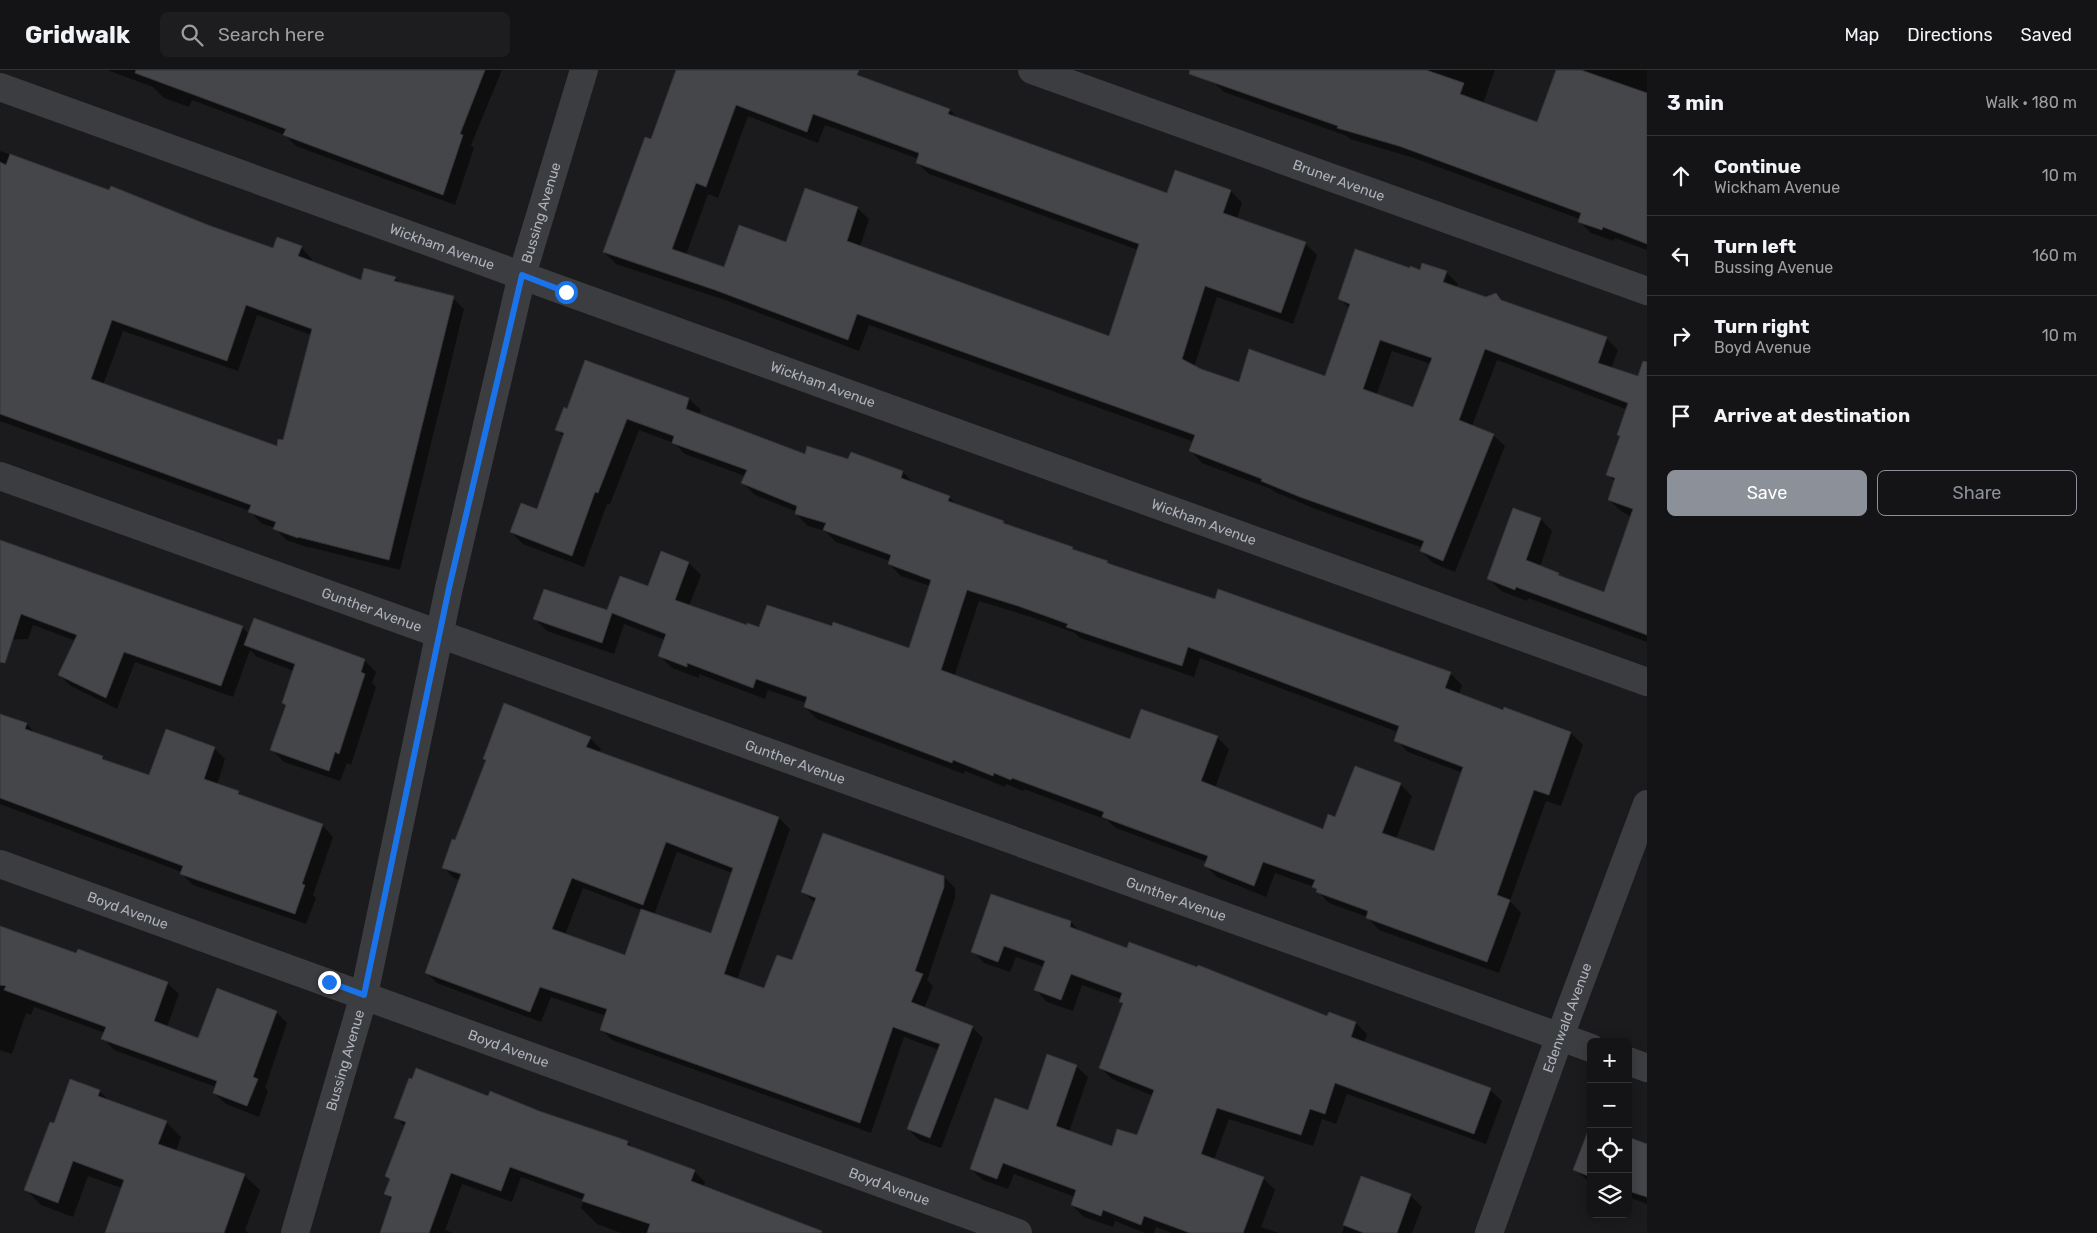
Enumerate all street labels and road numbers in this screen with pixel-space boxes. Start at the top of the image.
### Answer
street label: Bruner Avenue [1290,156,1387,205]
street label: Bussing Avenue [518,160,565,265]
street label: Wickham Avenue [387,220,497,274]
street label: Wickham Avenue [768,358,878,412]
street label: Wickham Avenue [1149,496,1259,549]
street label: Gunther Avenue [319,584,424,636]
street label: Gunther Avenue [743,737,848,788]
street label: Gunther Avenue [1124,874,1229,925]
street label: Boyd Avenue [85,888,171,933]
street label: Edenwald Avenue [1540,961,1596,1075]
street label: Bussing Avenue [323,1008,368,1113]
street label: Boyd Avenue [466,1026,551,1071]
street label: Boyd Avenue [846,1164,932,1209]

